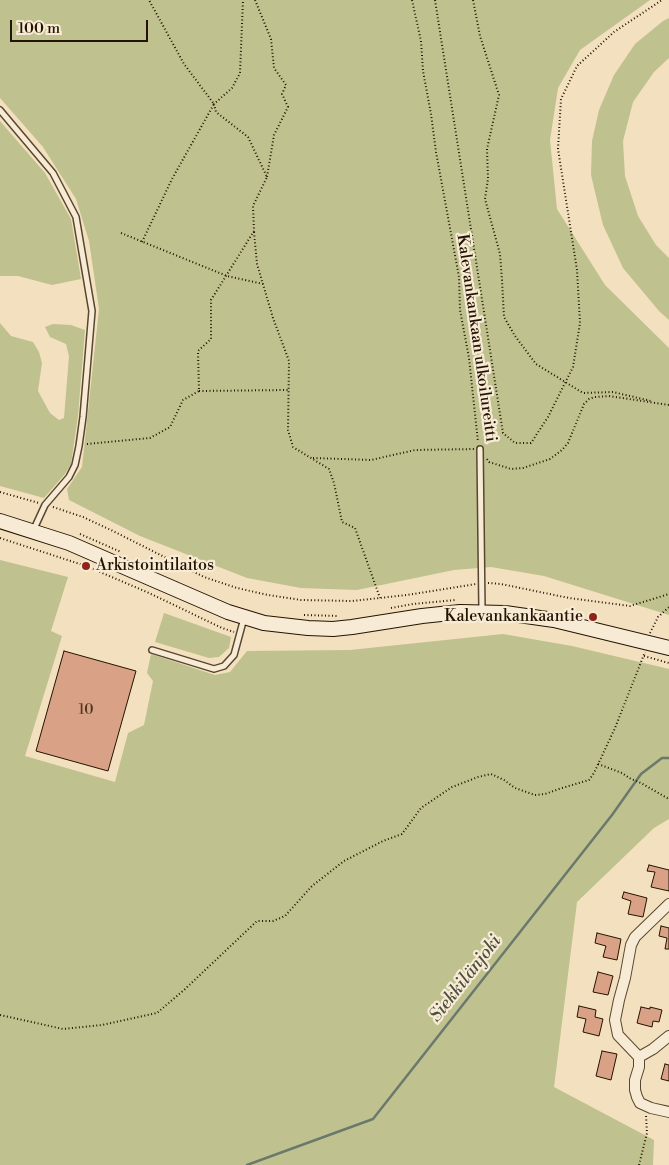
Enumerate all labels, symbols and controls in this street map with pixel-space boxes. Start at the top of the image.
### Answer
scale bar [12,10,150,42]
text: 100 m [18,19,60,38]
street label: Kalevankankaan ulkoilureitti [452,233,500,443]
place label: Arkistointilaitos [96,556,214,576]
marker: Arkistointilaitos [80,560,92,572]
place label: Kalevankankaantie [444,607,583,627]
marker: Kalevankankaantie [587,611,599,623]
house number: 10 [79,703,93,719]
water label: Siekkilänjoki [425,931,507,1027]

